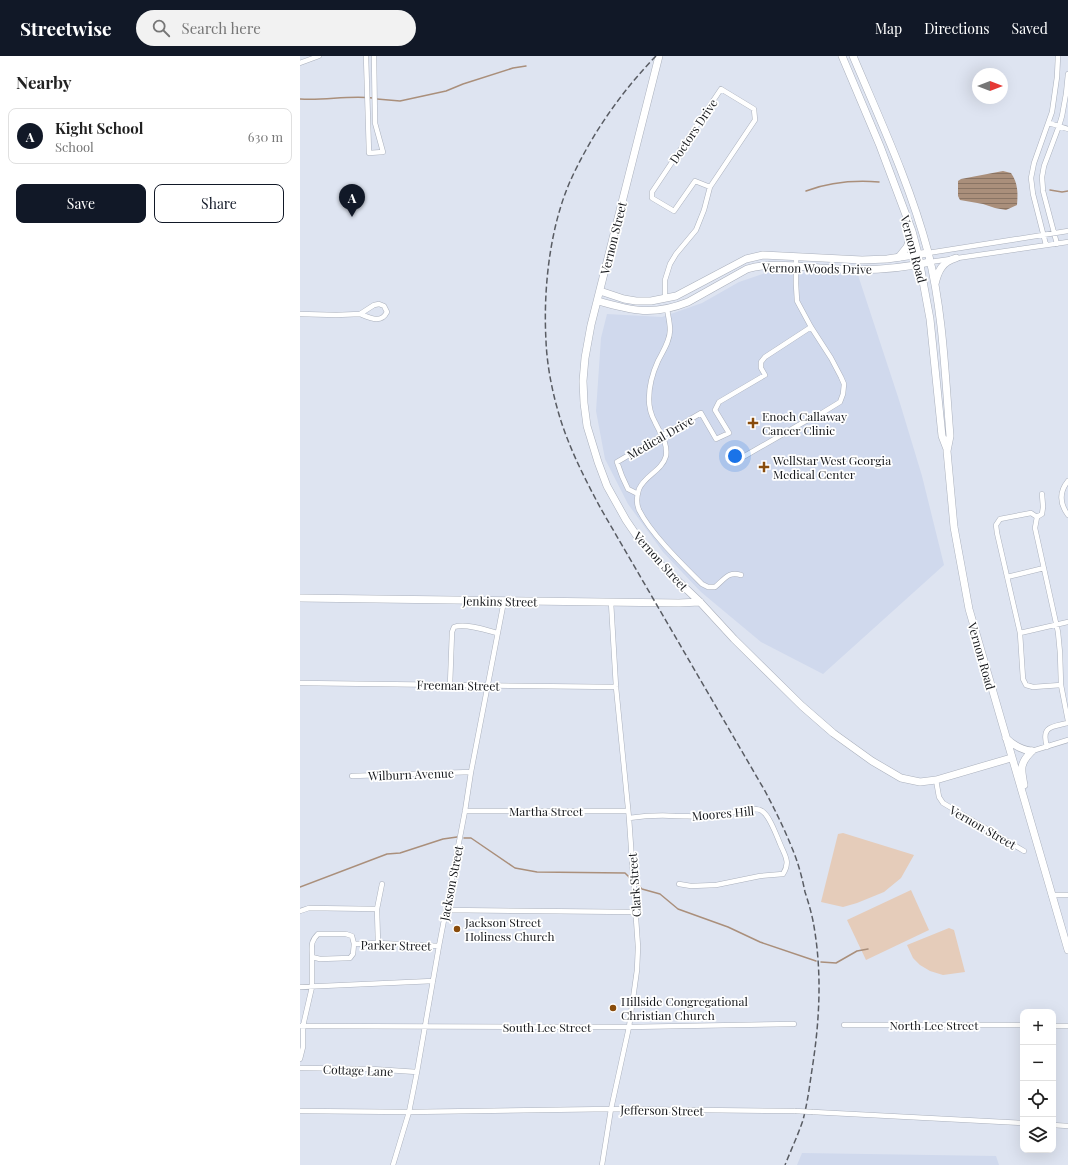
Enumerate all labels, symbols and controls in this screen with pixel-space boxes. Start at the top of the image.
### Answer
search box [136,10,416,46]
text: Streetwise [20,15,112,41]
icon: search [150,17,172,39]
text: Search here [182,18,261,38]
text: Map [875,19,902,38]
text: Directions [924,19,990,38]
text: Saved [1012,19,1048,38]
north arrow [972,68,1008,104]
text: Nearby [16,71,71,93]
street label: Doctors Drive [665,95,721,167]
text: Kight School [55,118,143,138]
text: A [26,128,34,145]
text: 630 m [248,128,283,145]
text: School [55,138,94,155]
button: Save [16,184,146,223]
button: Share [154,184,284,223]
pin: A [339,184,365,217]
street label: Vernon Street [596,199,630,277]
street label: Vernon Road [897,212,931,285]
street label: Vernon Woods Drive [761,259,872,277]
place label: Enoch Callaway Cancer Clinic [762,408,847,438]
street label: Medical Drive [624,411,696,463]
marker: Enoch Callaway Cancer Clinic [747,417,759,429]
your location [725,446,745,466]
place label: WellStar West Georgia Medical Center [772,452,891,482]
marker: WellStar West Georgia Medical Center [758,461,770,473]
street label: Vernon Street [630,527,692,595]
street label: Jenkins Street [461,592,538,610]
street label: Vernon Road [964,619,999,692]
street label: Freeman Street [416,676,500,694]
street label: Wilburn Avenue [367,765,454,784]
street label: Vernon Street [946,801,1020,853]
street label: Moores Hill [691,802,755,824]
street label: Martha Street [509,803,584,819]
street label: Jackson Street [436,843,466,923]
street label: Clark Street [624,852,644,918]
place label: Jackson Street Holiness Church [464,914,555,944]
marker: Jackson Street Holiness Church [452,924,462,934]
street label: Parker Street [361,936,432,954]
place label: Hillside Congregational Christian Church [621,993,748,1023]
marker: Hillside Congregational Christian Church [608,1003,618,1013]
map controls [1020,1009,1056,1153]
button: + [1020,1009,1056,1045]
street label: North Lee Street [890,1017,979,1033]
street label: South Lee Street [503,1019,592,1035]
button: − [1020,1045,1056,1081]
street label: Cottage Lane [323,1061,393,1079]
button: locate [1020,1081,1056,1117]
street label: Jefferson Street [619,1101,704,1119]
button: layers [1020,1117,1056,1153]

